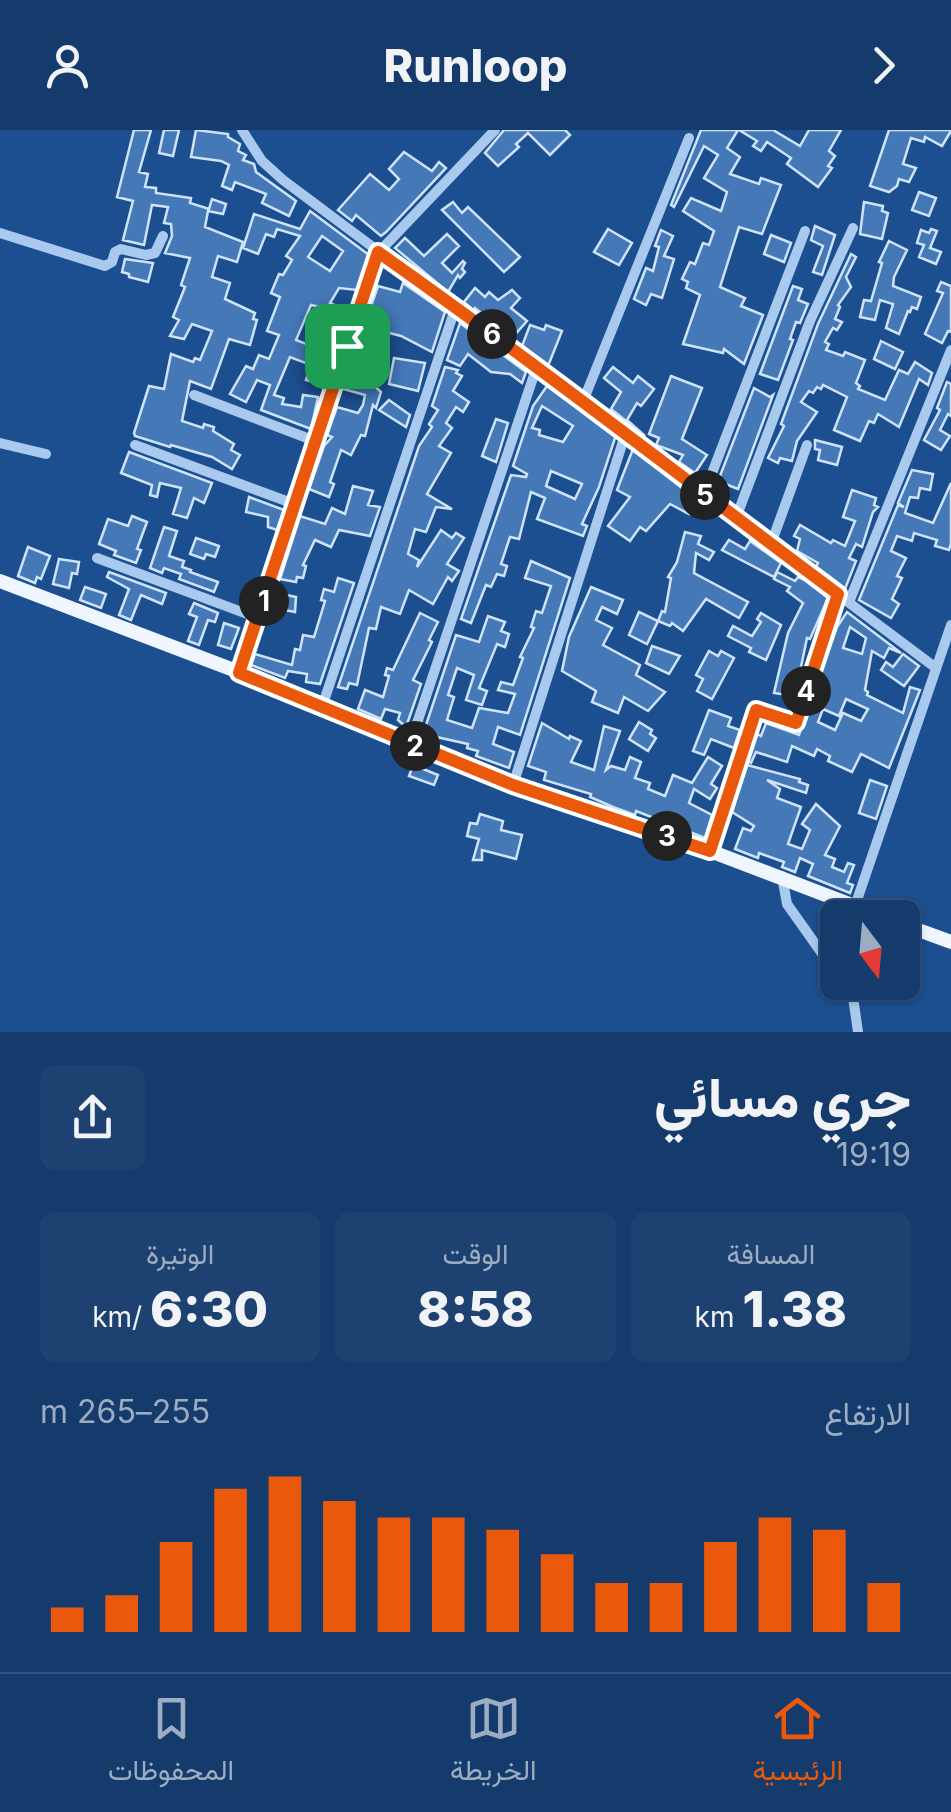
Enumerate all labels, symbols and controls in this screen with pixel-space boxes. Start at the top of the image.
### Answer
icon: person [40,38,95,93]
text: Runloop [383,38,568,93]
icon: forward [856,38,911,93]
pin [305,304,390,389]
pin: 6 [467,309,517,359]
text: 6 [483,317,501,351]
icon: arrive [320,319,375,374]
pin: 5 [680,470,730,520]
text: 5 [696,478,714,512]
pin: 1 [239,576,289,626]
text: 1 [258,584,270,618]
pin: 4 [781,666,831,716]
text: 4 [797,674,815,708]
pin: 2 [390,721,440,771]
text: 2 [406,729,424,763]
pin: 3 [642,811,692,861]
text: 3 [658,819,676,853]
north arrow [820,900,920,1000]
map controls [820,900,920,1000]
text: جري مسائي [654,1064,911,1130]
button: share [40,1065,145,1170]
text: 19:19 [836,1135,911,1174]
text: الوتيرة [146,1237,214,1271]
text: الوقت [443,1237,508,1271]
text: المسافة [726,1237,815,1271]
text: 6:30 [150,1279,268,1339]
text: 8:58 [417,1279,534,1339]
text: 1.38 [742,1279,847,1339]
text: /km [92,1300,150,1334]
text: km [695,1300,742,1334]
text: 255–265 m [40,1392,210,1431]
text: الارتفاع [824,1394,911,1433]
tab: المحفوظات [108,1691,234,1795]
tab: الخريطة [450,1691,537,1795]
tab: الرئيسية [753,1691,843,1795]

